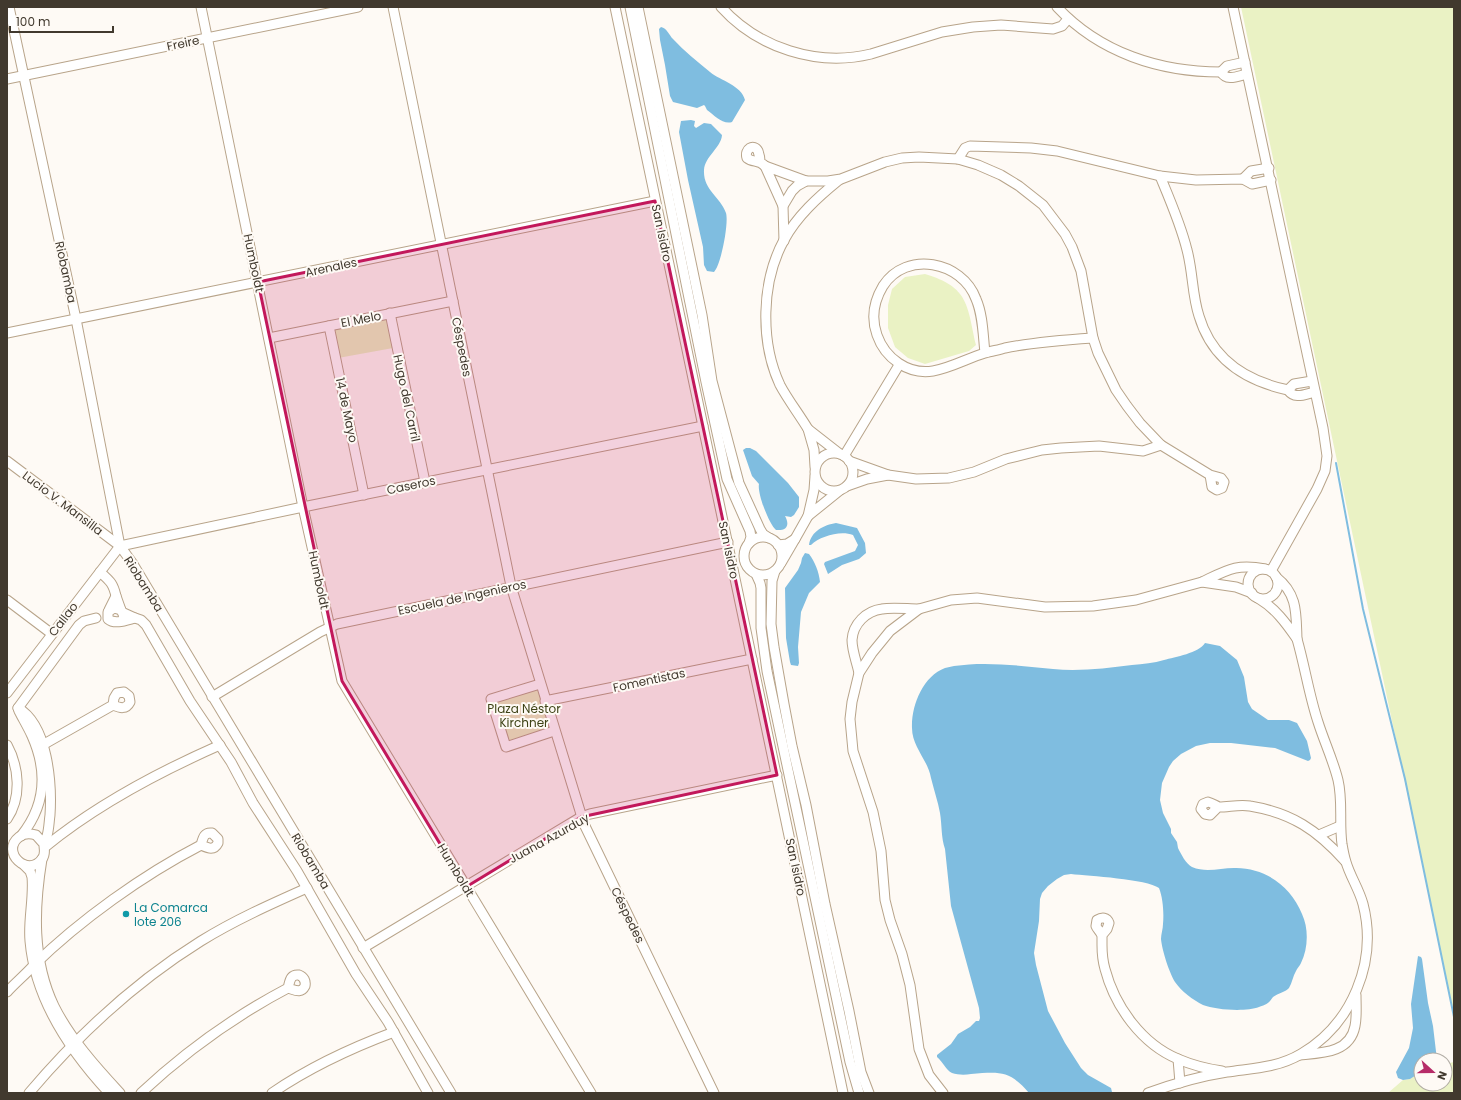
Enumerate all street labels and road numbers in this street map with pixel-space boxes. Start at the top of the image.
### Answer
street label: Freire [165,31,201,55]
street label: San Isidro [648,203,676,264]
street label: Humboldt [239,232,269,294]
street label: Riobamba [51,240,81,304]
street label: Arenales [304,253,358,281]
street label: El Melo [339,307,383,331]
street label: Céspedes [448,316,476,378]
street label: Hugo del Carril [389,353,425,443]
street label: 14 de Mayo [332,376,362,444]
street label: Lucio V. Mansilla [19,467,107,539]
street label: Caseros [385,472,437,498]
street label: San Isidro [715,520,743,581]
street label: Humboldt [304,549,334,611]
street label: Riobamba [120,553,168,615]
street label: Escuela de Ingenieros [396,575,528,619]
street label: Callao [44,598,82,640]
street label: Fomentistas [611,664,687,696]
street label: Juana Azurduy [506,809,592,867]
street label: Riobamba [288,830,334,892]
street label: San Isidro [782,837,810,898]
street label: Humboldt [433,840,479,900]
street label: Céspedes [607,884,649,946]

